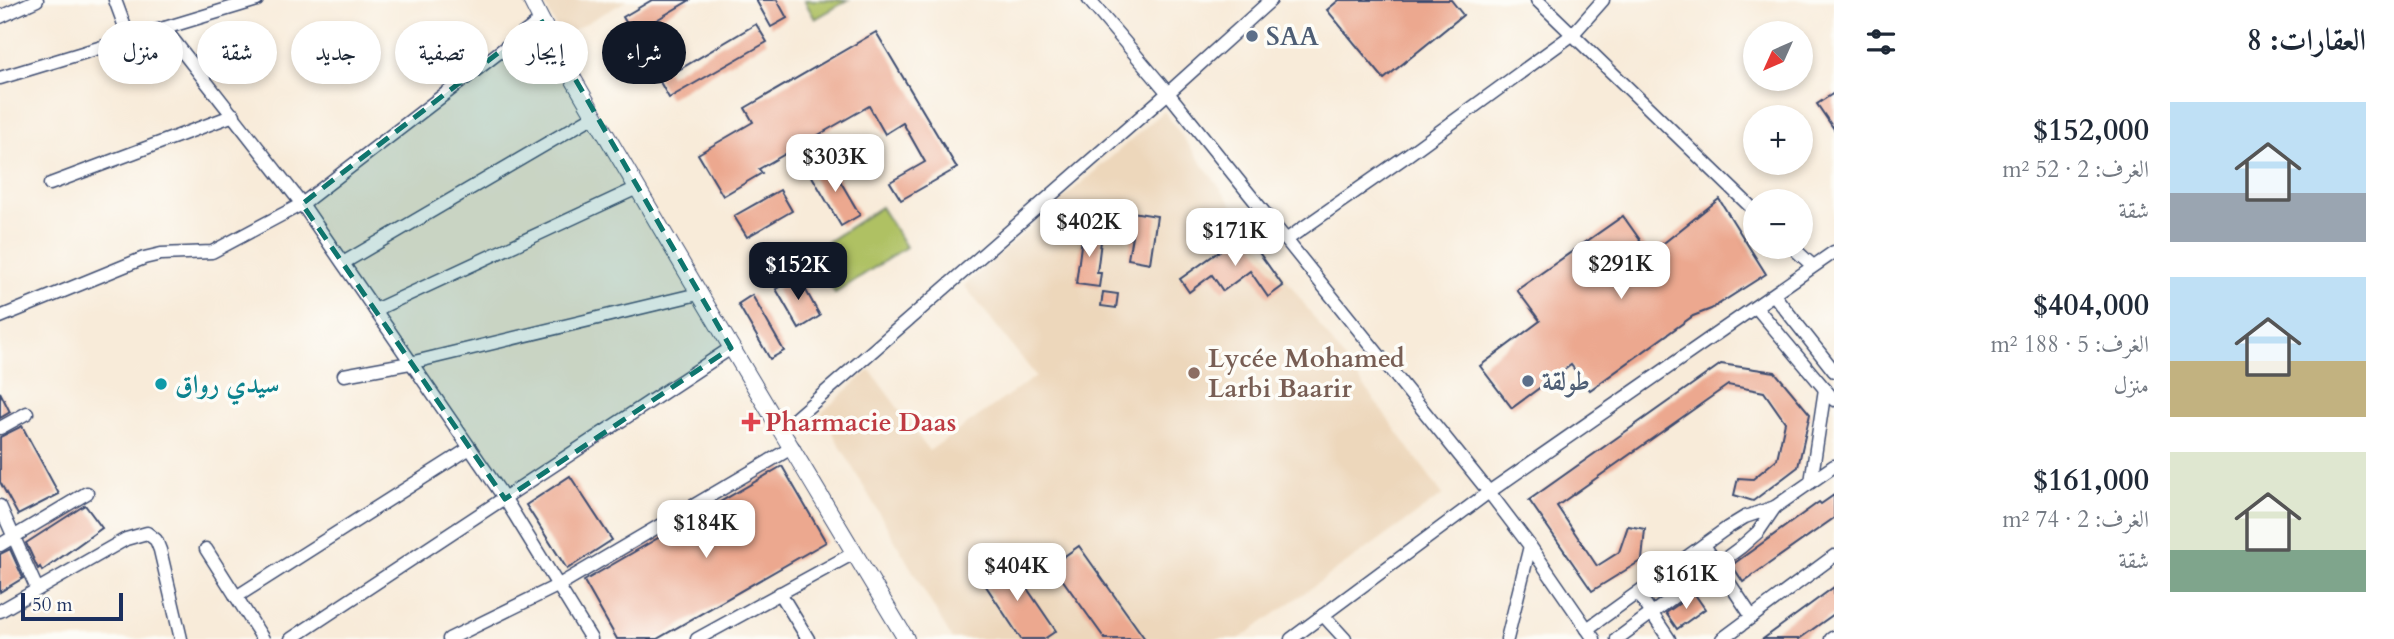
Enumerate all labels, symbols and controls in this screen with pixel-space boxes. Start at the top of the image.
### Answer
place label: SAA [1266,19,1319,54]
text: العقارات: 8 [2247,20,2366,61]
chip: منزل [98,21,183,84]
chip: شقة [197,21,277,84]
chip: جديد [291,21,381,84]
chip: تصفية [395,21,488,84]
chip: إيجار [502,21,588,84]
chip: شراء [602,21,686,84]
north arrow [1743,21,1813,91]
map controls [1743,21,1813,259]
icon: filters [1862,23,1900,61]
marker: SAA [1244,28,1260,44]
button: + [1743,105,1813,175]
text: $152,000 [2033,110,2149,151]
icon: home [2226,130,2310,214]
pin: $303K [786,134,884,194]
text: $303K [802,141,868,172]
text: الغرف: 2 · 52 m² [2002,154,2149,185]
button: − [1743,189,1813,259]
text: شقة [2119,195,2149,226]
pin: $402K [1040,200,1138,259]
text: $402K [1056,206,1122,237]
pin: $171K [1186,208,1284,268]
text: $171K [1202,215,1268,246]
pin: $291K [1572,242,1670,301]
pin: $152K [749,243,847,302]
text: $291K [1588,248,1654,279]
text: $152K [765,249,831,280]
text: $404,000 [2033,285,2149,326]
icon: home [2226,305,2310,389]
text: الغرف: 5 · 188 m² [1990,329,2149,360]
place label: Lycée Mohamed Larbi Baarir [1208,341,1405,406]
place label: طولقة [1542,364,1590,399]
marker: Lycée Mohamed Larbi Baarir [1186,365,1202,381]
place label: سيدي رواق [175,367,279,406]
text: منزل [2114,370,2149,401]
marker: طولقة [1520,373,1536,389]
marker: سيدي رواق [153,376,169,392]
place label: Pharmacie Daas [765,405,956,440]
marker: Pharmacie Daas [743,414,759,430]
text: $161,000 [2033,460,2149,501]
icon: home [2226,480,2310,564]
pin: $184K [657,500,755,560]
text: الغرف: 2 · 74 m² [2002,504,2149,535]
text: $184K [673,507,739,538]
pin: $404K [968,544,1066,603]
text: شقة [2119,545,2149,576]
text: $404K [984,550,1050,581]
pin: $161K [1637,552,1735,611]
text: $161K [1653,558,1719,589]
scale bar [21,590,122,622]
text: 50 m [32,592,73,618]

